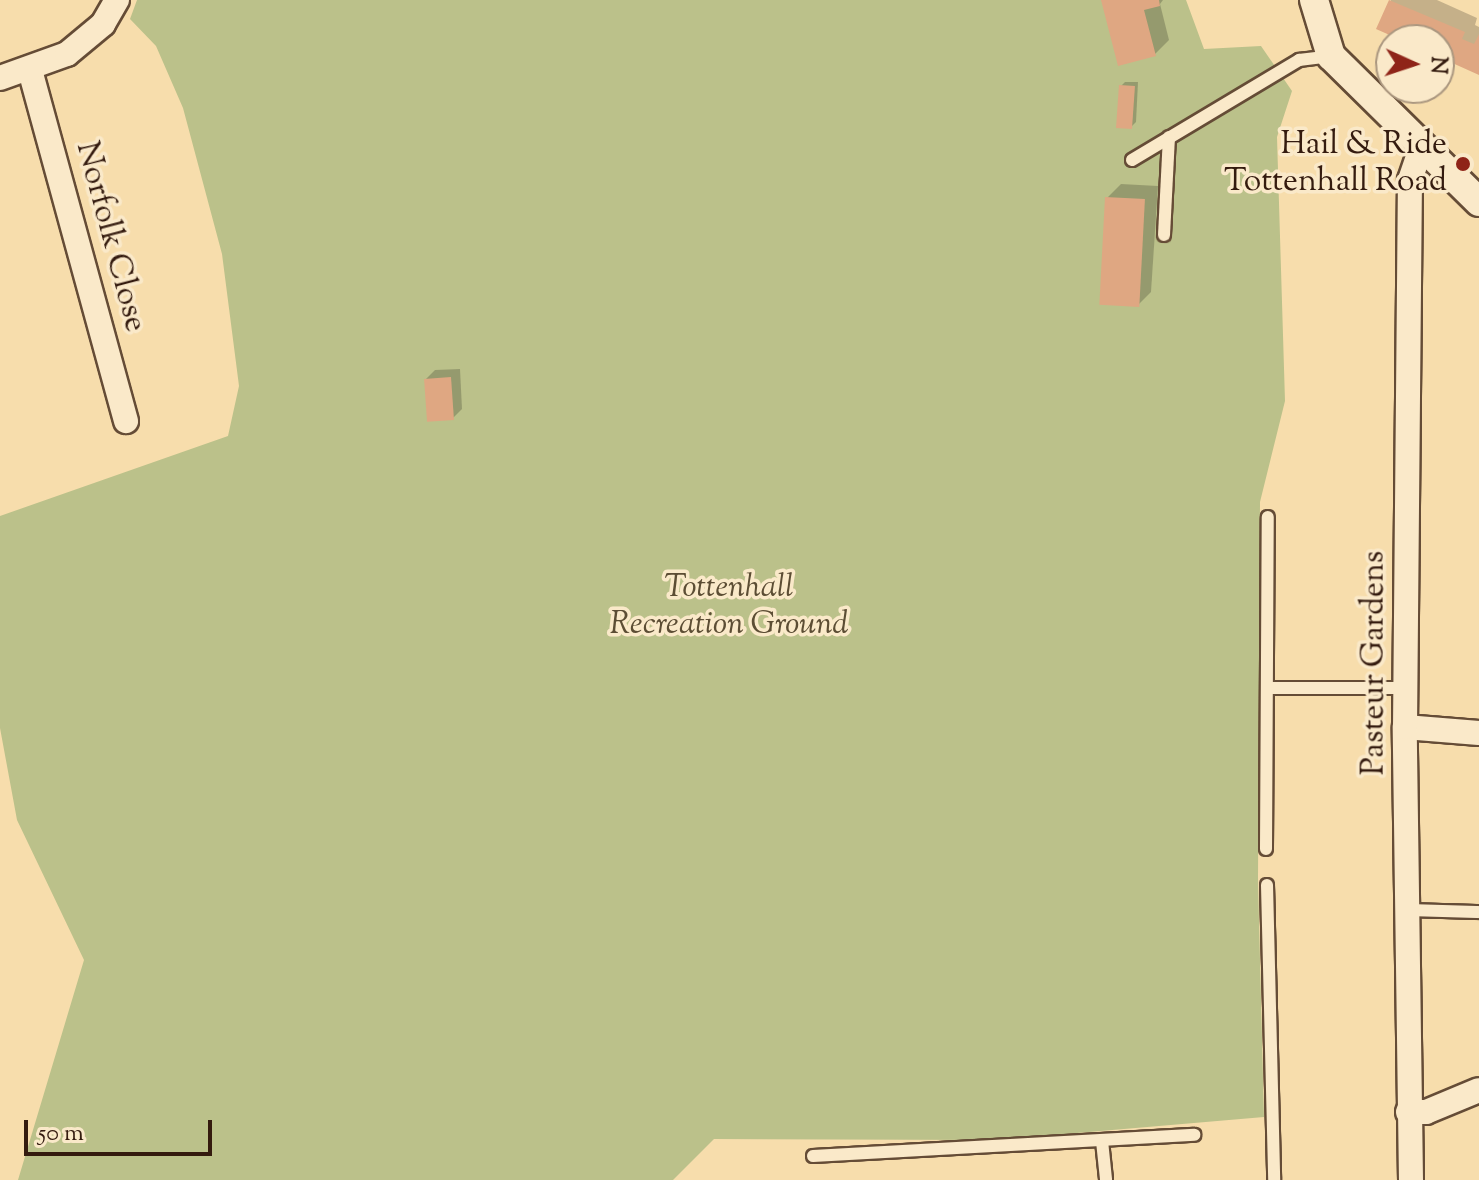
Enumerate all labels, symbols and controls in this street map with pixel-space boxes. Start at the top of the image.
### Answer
north arrow [1375,24,1455,104]
text: N [1421,56,1453,75]
place label: Hail & Ride Tottenhall Road [1224,127,1447,202]
street label: Norfolk Close [66,138,154,336]
marker: Hail & Ride Tottenhall Road [1454,155,1472,173]
street label: Pasteur Gardens [1356,551,1394,775]
park label: Tottenhall Recreation Ground [610,570,848,645]
scale bar [28,1104,216,1154]
text: 50 m [38,1117,84,1151]

